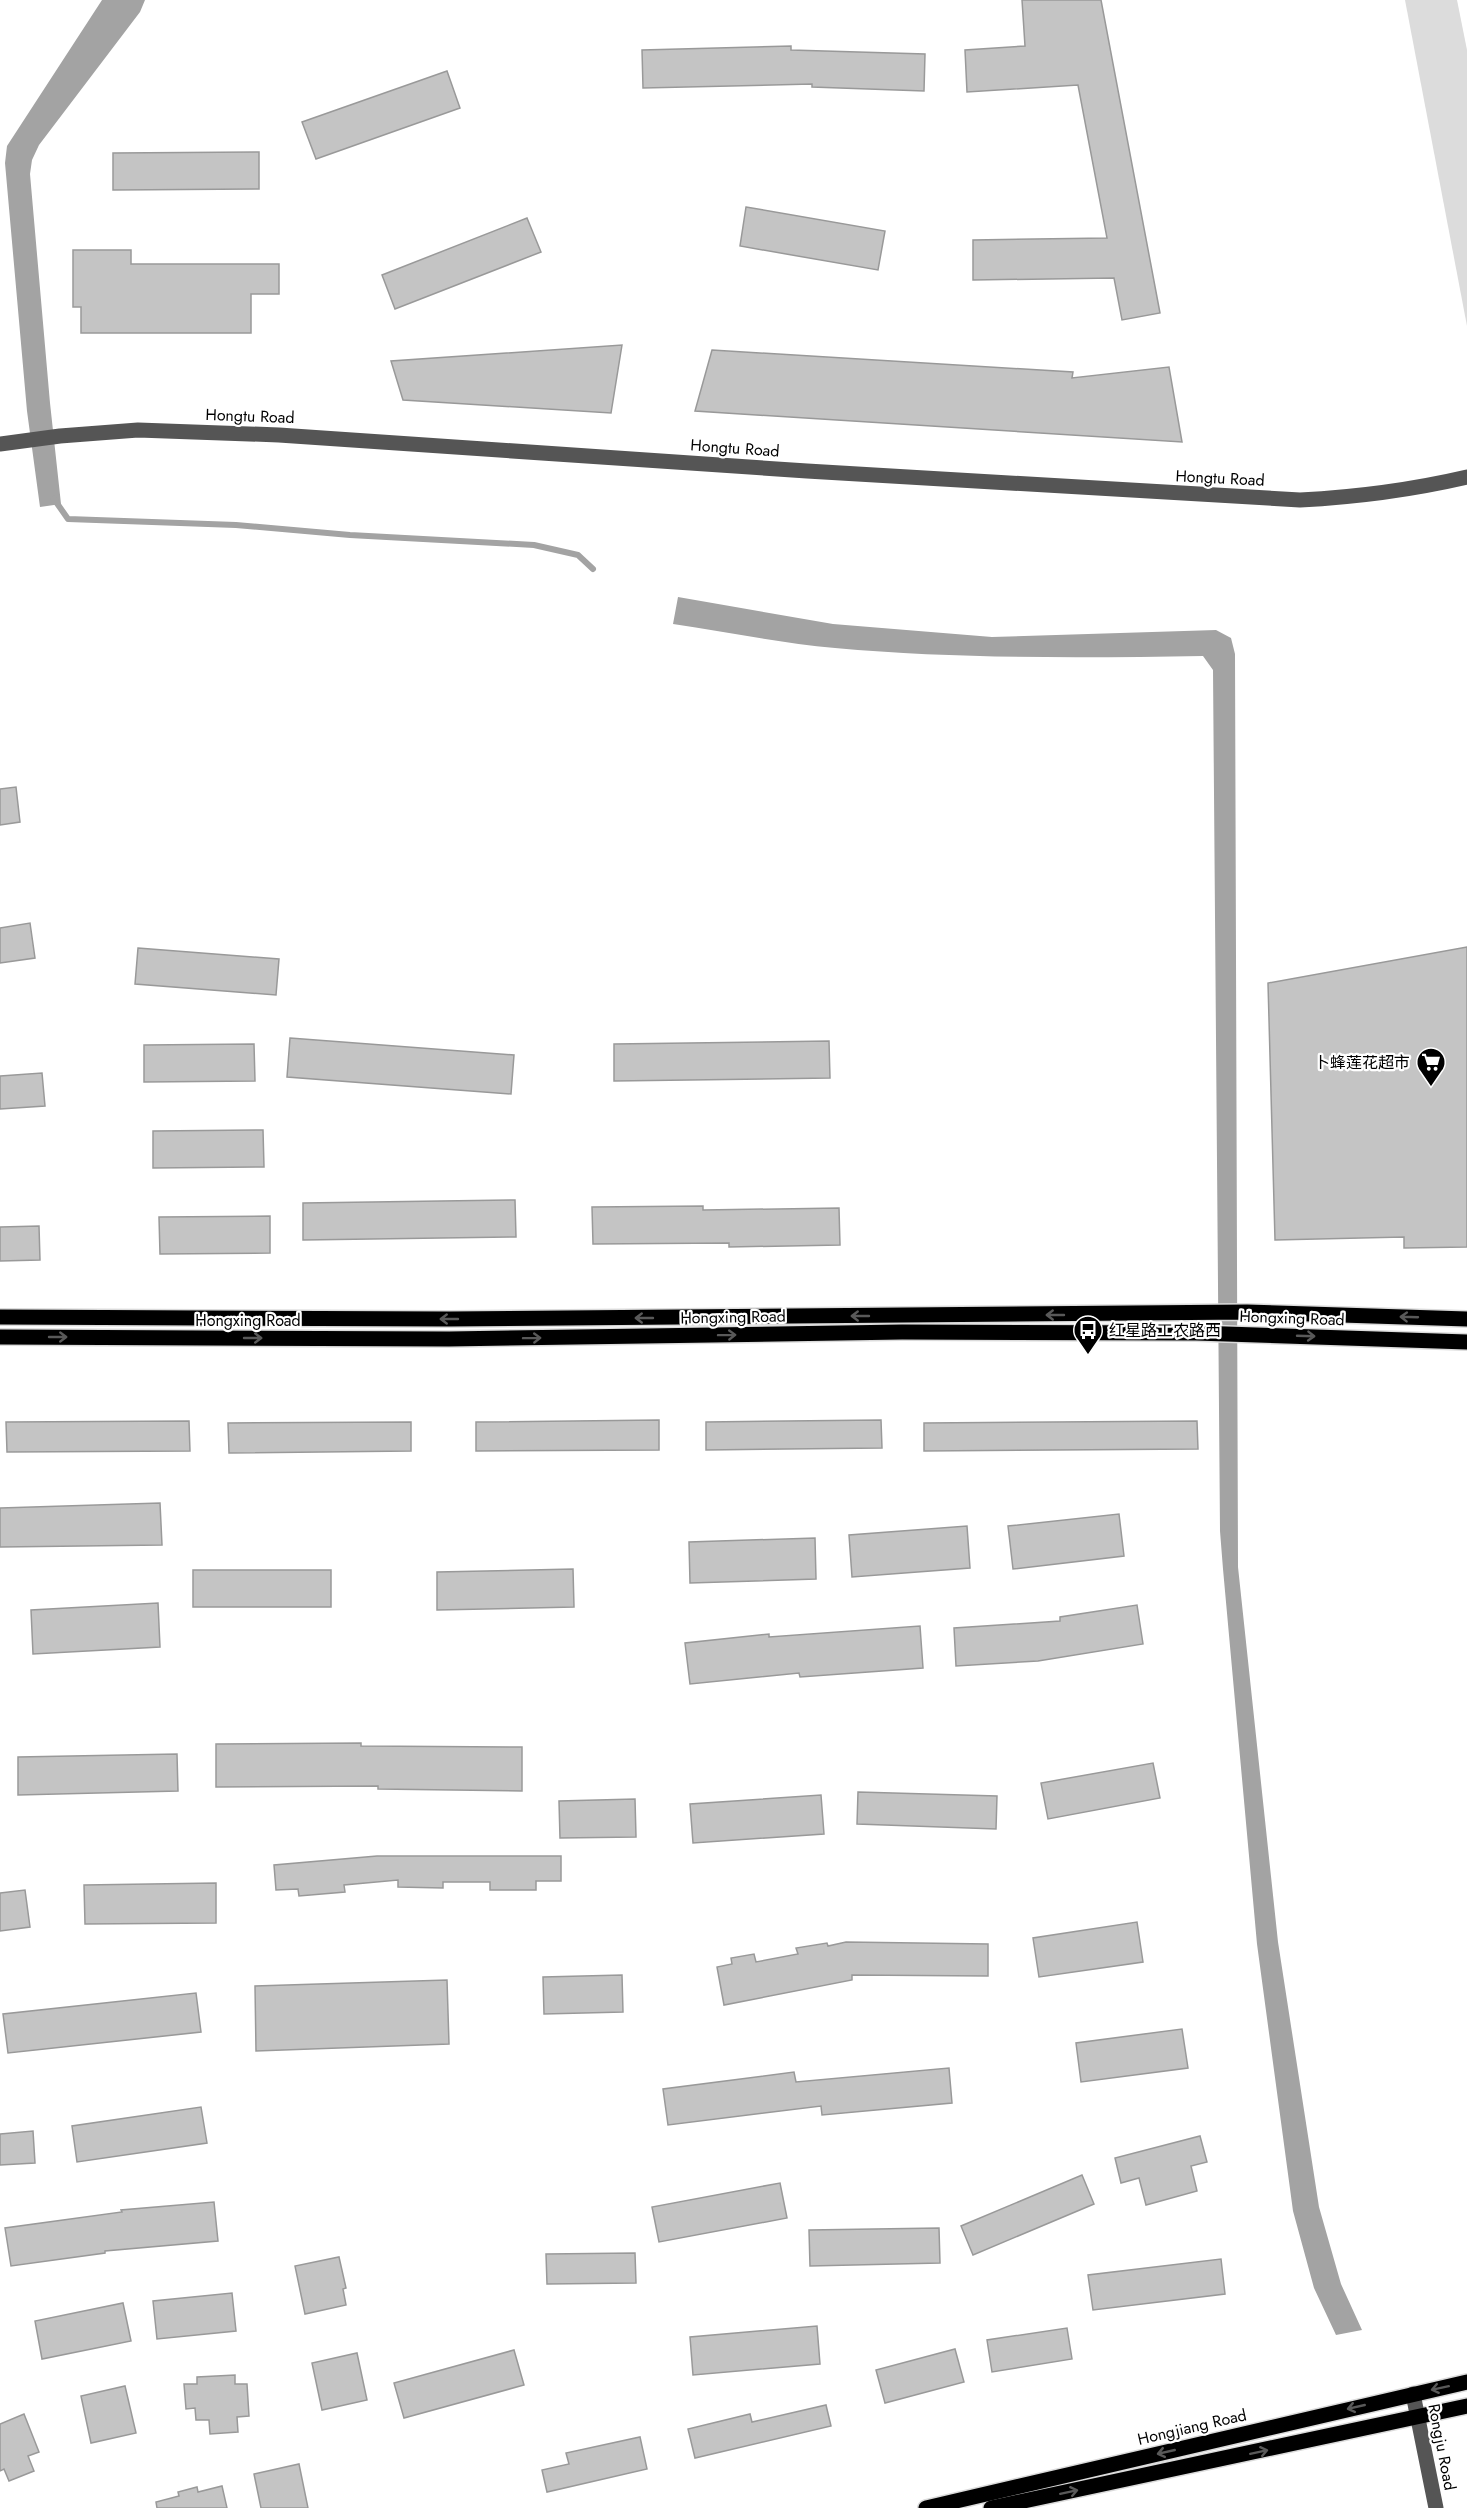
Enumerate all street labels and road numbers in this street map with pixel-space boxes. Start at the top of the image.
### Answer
street label: Hongtu Road [205,403,295,429]
street label: Hongtu Road [690,433,780,463]
street label: Hongtu Road [1175,464,1265,492]
street label: Hongxing Road [680,1305,786,1329]
street label: Hongxing Road [1239,1305,1345,1331]
street label: Hongxing Road [195,1309,301,1332]
street label: Rongju Road [1422,2402,1462,2492]
street label: Hongjiang Road [1135,2403,1249,2451]

